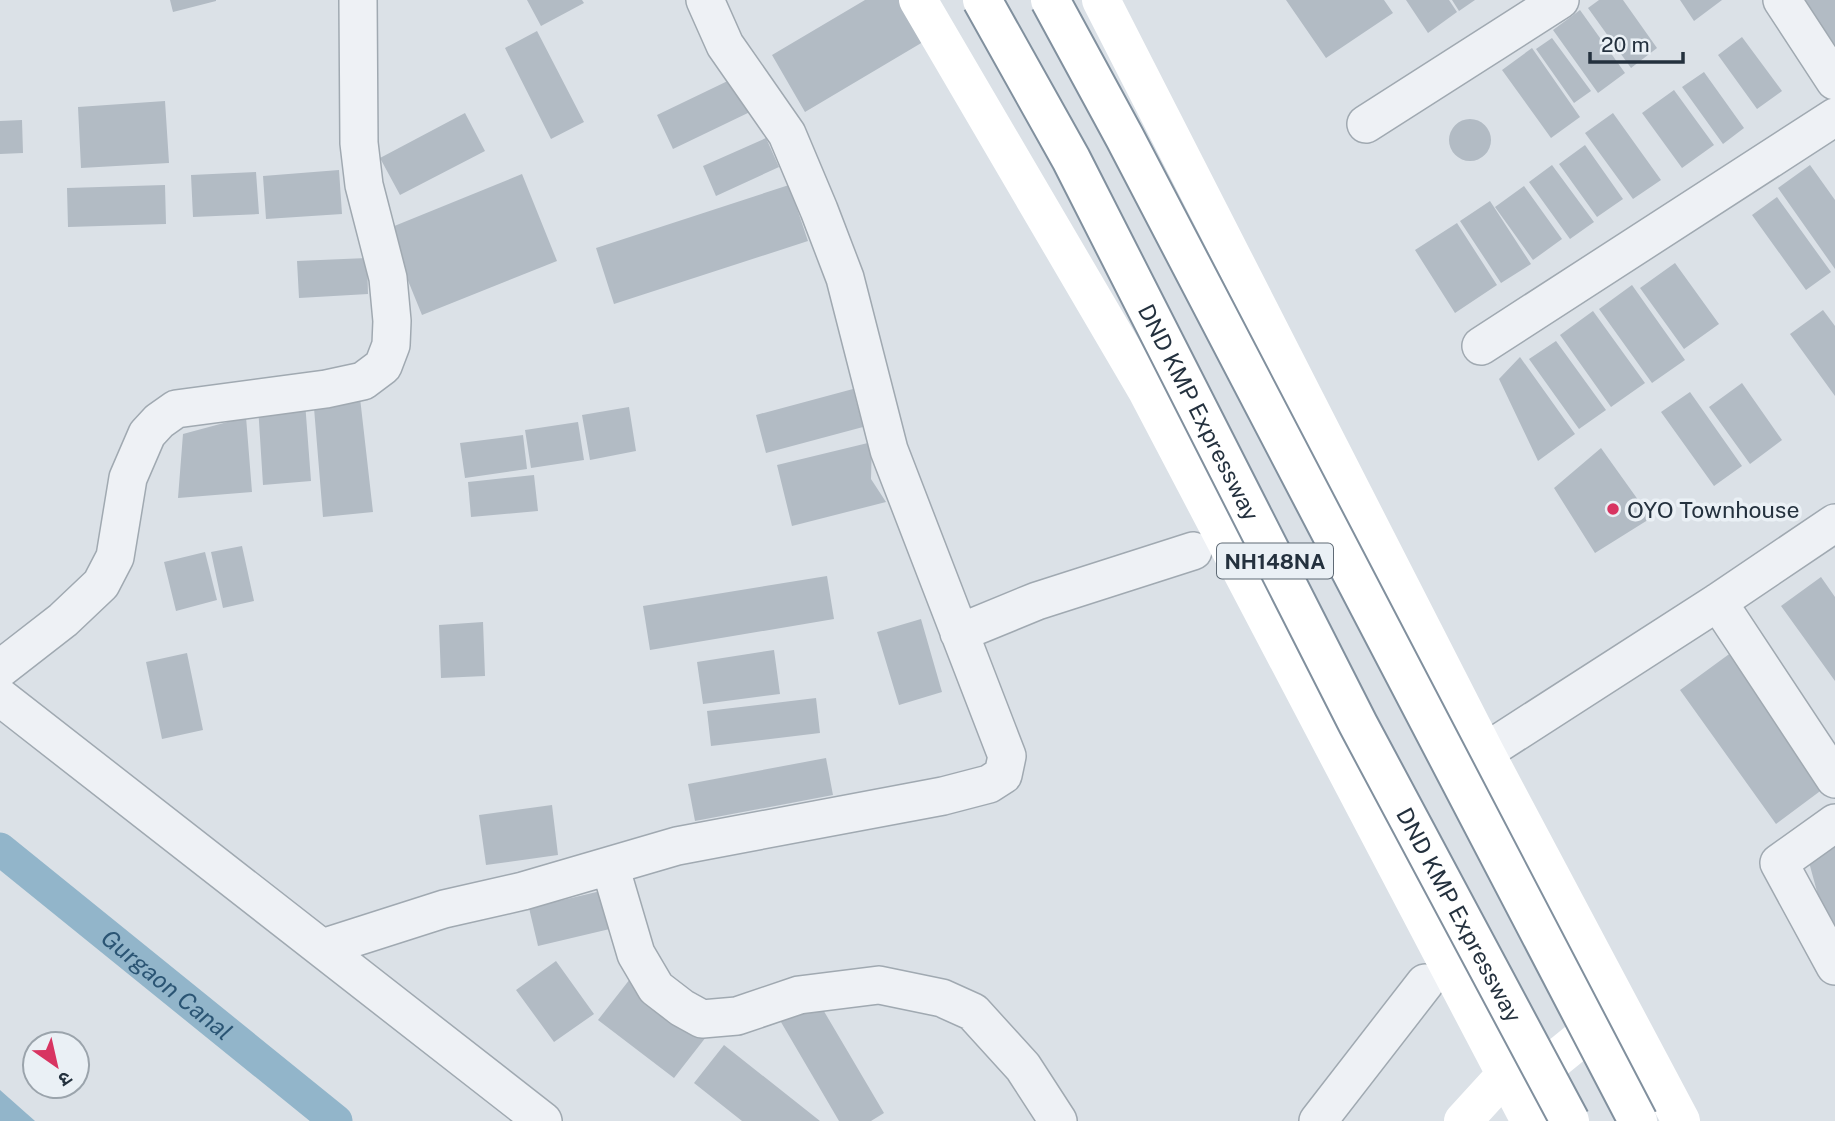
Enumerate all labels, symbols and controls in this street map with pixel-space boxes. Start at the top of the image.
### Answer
scale bar [1590,21,1683,65]
text: 20 m [1601,32,1650,57]
street label: DND KMP Expressway [1133,299,1266,525]
place label: OYO Townhouse [1627,496,1800,523]
marker: OYO Townhouse [1605,501,1621,517]
road number: NH148NA [1217,544,1333,578]
street label: DND KMP Expressway [1392,803,1528,1026]
water label: Gurgaon Canal [96,923,238,1046]
north arrow [21,1030,91,1100]
text: उ [54,1067,76,1092]

